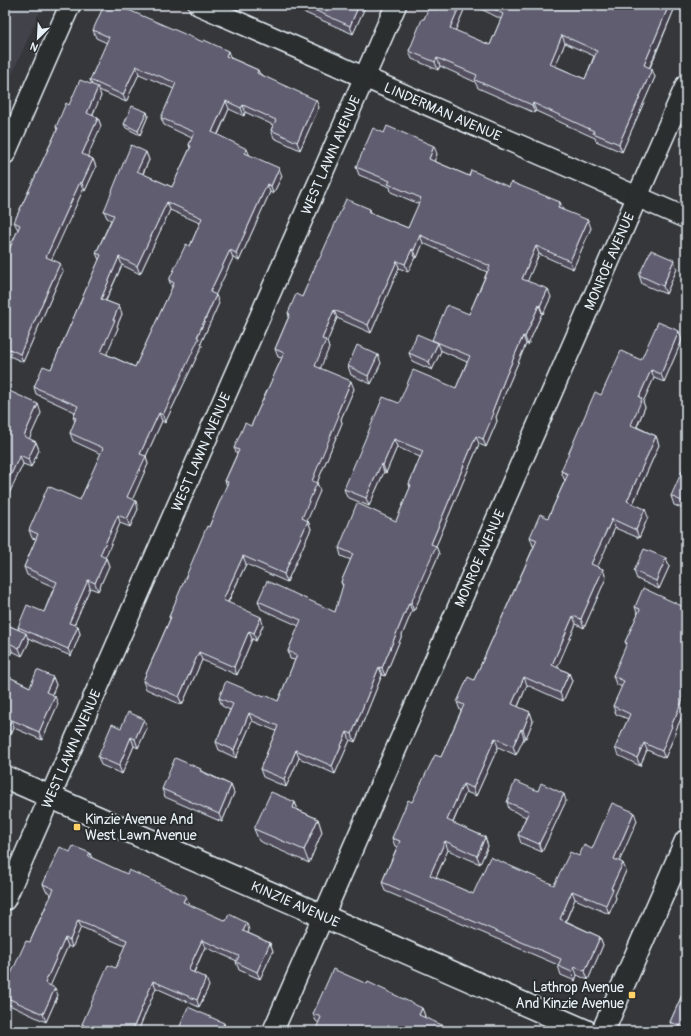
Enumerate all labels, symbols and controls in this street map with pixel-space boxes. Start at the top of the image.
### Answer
north arrow [18,18,58,58]
text: N [28,39,40,54]
street label: LINDERMAN AVENUE [381,79,504,145]
street label: WEST LAWN AVENUE [297,93,364,217]
street label: MONROE AVENUE [581,210,638,313]
street label: WEST LAWN AVENUE [168,390,235,514]
street label: MONROE AVENUE [451,507,509,610]
street label: WEST LAWN AVENUE [38,687,105,811]
place label: Kinzie Avenue And West Lawn Avenue [85,811,197,844]
marker: Kinzie Avenue And West Lawn Avenue [72,822,82,832]
street label: KINZIE AVENUE [248,878,342,931]
place label: Lathrop Avenue And Kinzie Avenue [516,979,624,1012]
marker: Lathrop Avenue And Kinzie Avenue [627,990,637,1000]

